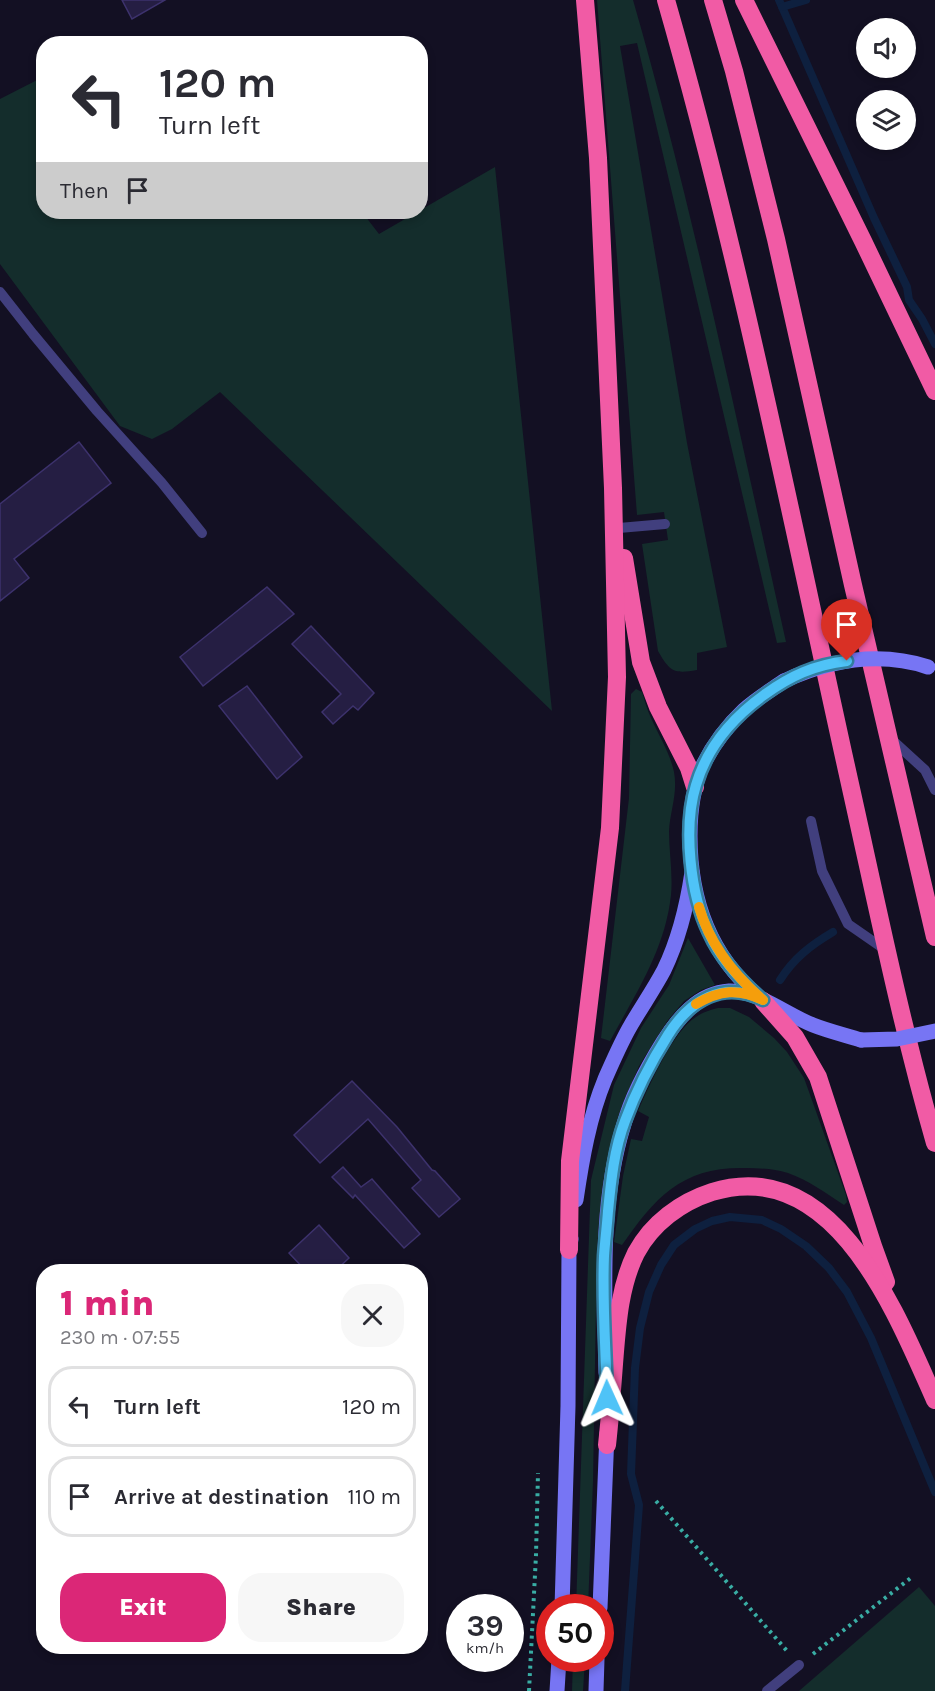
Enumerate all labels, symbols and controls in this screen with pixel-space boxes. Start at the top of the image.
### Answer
map controls [856,18,916,150]
button: sound [856,18,916,78]
text: 120 m [159,58,276,108]
icon: left [60,60,138,138]
button: layers [856,90,916,150]
text: Turn left [159,109,260,141]
icon: arrive [121,174,154,207]
text: Then [60,178,109,204]
pin [821,599,872,661]
icon: arrive [830,608,863,641]
text: 1 min [60,1282,154,1324]
button: close [341,1284,404,1347]
text: 230 m · 07:55 [60,1326,180,1349]
position arrow [575,1366,639,1430]
icon: left [63,1390,96,1423]
text: Turn left [114,1394,201,1420]
text: 120 m [342,1394,401,1420]
icon: arrive [63,1480,96,1513]
text: Arrive at destination [114,1484,329,1510]
text: 110 m [348,1484,401,1510]
button: Exit [60,1573,226,1642]
button: Share [238,1573,404,1642]
speed limit sign: 50 [536,1594,614,1672]
text: 39 [467,1608,503,1644]
text: km/h [466,1639,504,1657]

